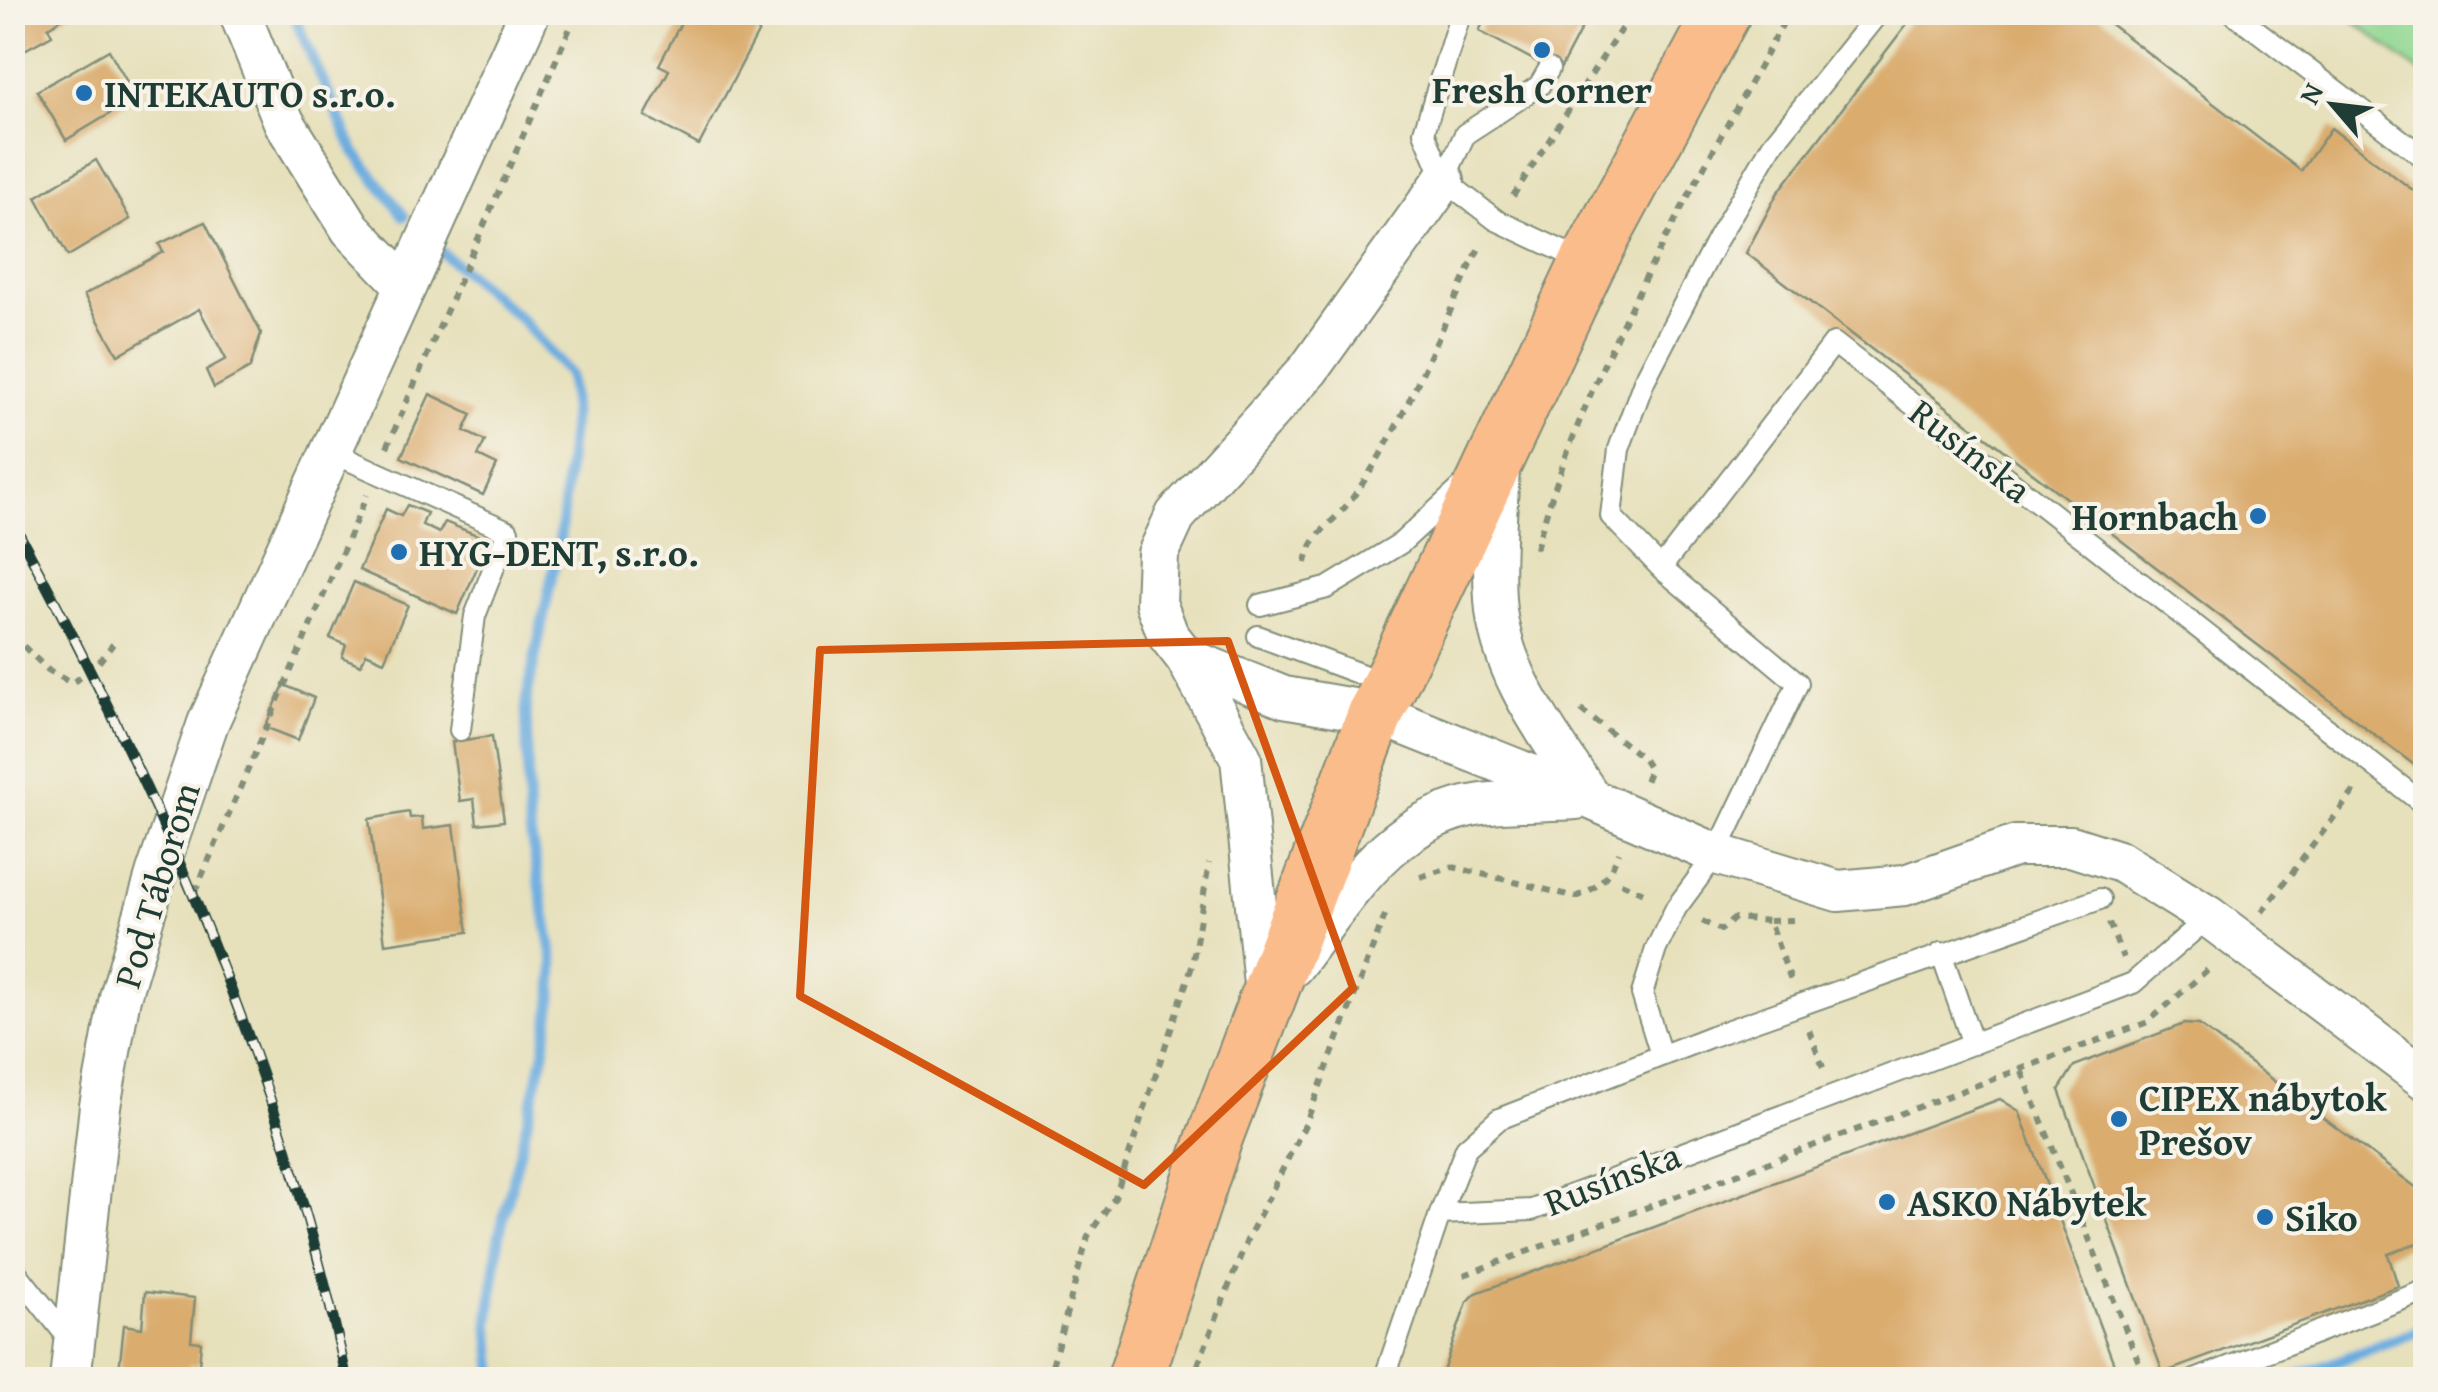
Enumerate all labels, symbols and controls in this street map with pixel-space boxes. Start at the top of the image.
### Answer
marker: Fresh Corner [1531,39,1553,61]
north arrow [2283,55,2383,155]
place label: Fresh Corner [1432,61,1653,117]
place label: INTEKAUTO s.r.o. [104,65,396,121]
text: N [2288,75,2333,111]
marker: INTEKAUTO s.r.o. [73,82,95,104]
street label: Rusínska [1898,384,2044,516]
place label: Hornbach [2072,488,2239,544]
marker: Hornbach [2247,505,2269,527]
place label: HYG-DENT, s.r.o. [419,524,699,580]
marker: HYG-DENT, s.r.o. [388,541,410,563]
street label: Pod Táborom [98,775,214,995]
place label: CIPEX nábytok Prešov [2139,1069,2387,1169]
marker: CIPEX nábytok Prešov [2108,1108,2130,1130]
street label: Rusínska [1536,1126,1688,1230]
place label: ASKO Nábytek [1907,1174,2147,1230]
place label: Siko [2285,1189,2358,1245]
marker: ASKO Nábytek [1876,1191,1898,1213]
marker: Siko [2254,1206,2276,1228]

